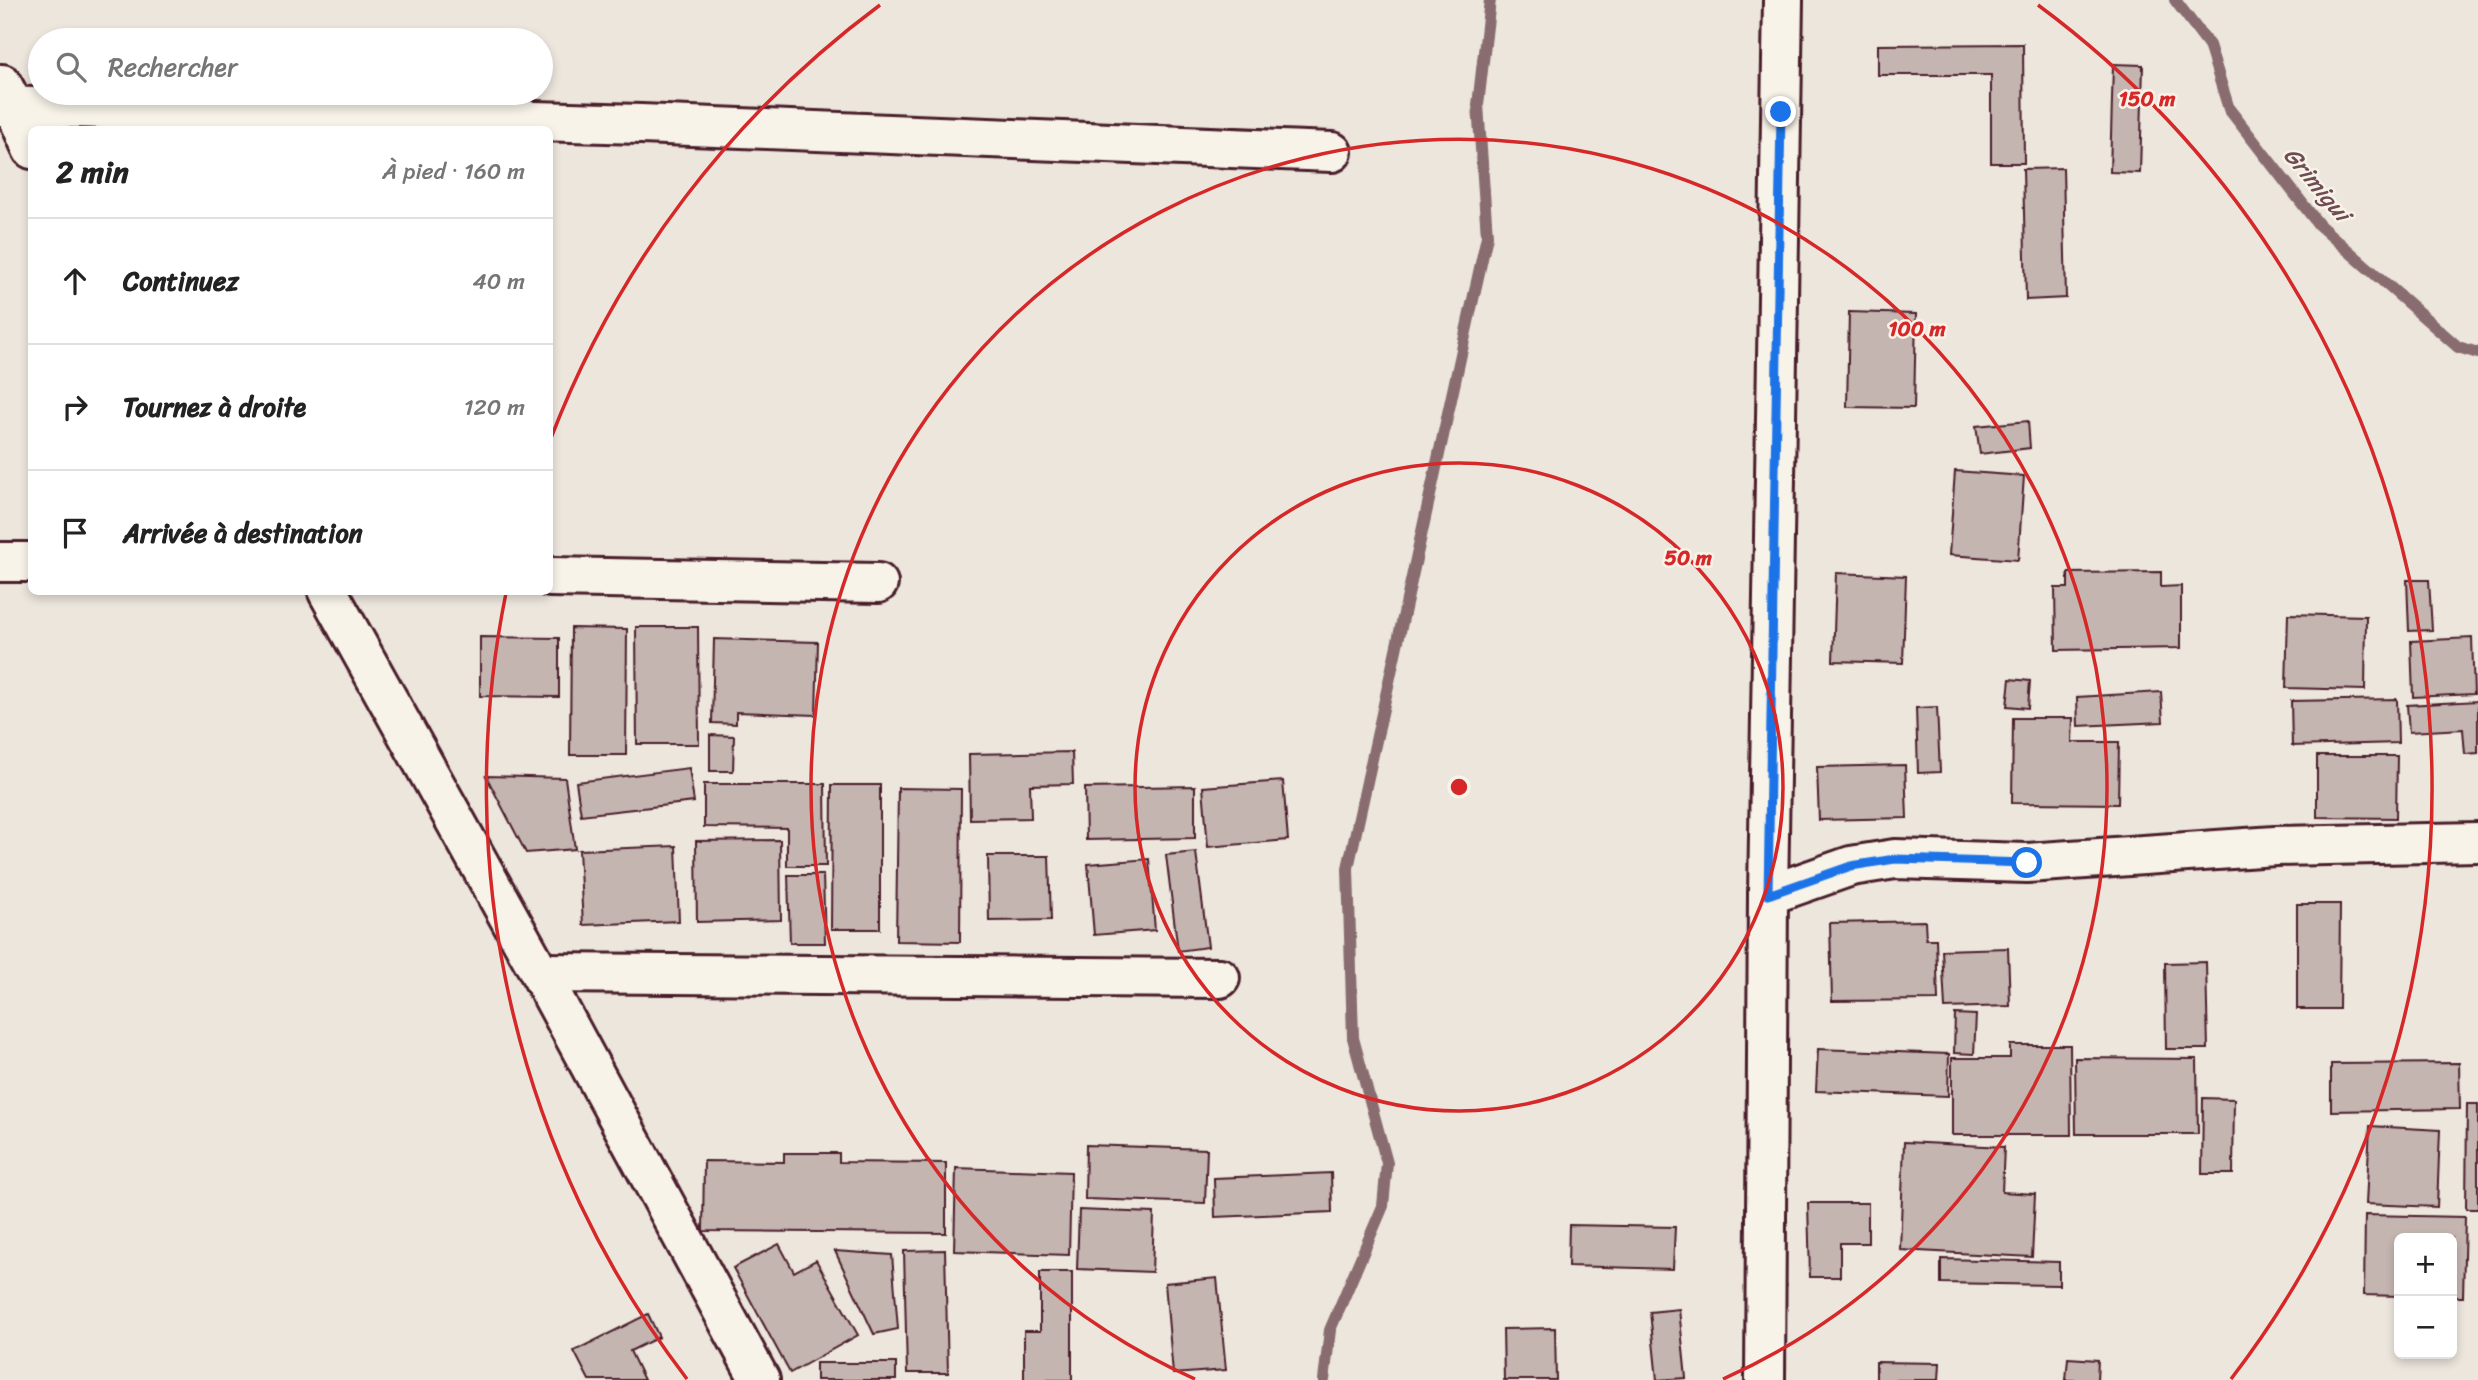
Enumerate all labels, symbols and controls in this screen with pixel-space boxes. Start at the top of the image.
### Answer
search box [28,28,553,105]
text: Rechercher [108,44,238,90]
icon: search [52,48,90,86]
text: 150 m [2119,80,2176,118]
route end [1765,96,1796,127]
water label: Grimigui [2273,137,2364,235]
text: 2 min [56,145,129,199]
text: À pied · 160 m [382,151,525,192]
text: Continuez [123,258,239,304]
text: 40 m [472,261,525,302]
icon: ahead [56,262,94,300]
text: 100 m [1888,310,1946,348]
text: Tournez à droite [123,384,306,430]
text: 120 m [464,387,525,428]
icon: right [56,388,94,426]
text: Arrivée à destination [123,510,363,556]
icon: arrive [56,514,94,552]
text: 50 m [1664,539,1713,577]
centre of rings [1447,775,1471,799]
route start [2011,847,2042,878]
map controls [2394,1233,2457,1359]
button: + [2394,1233,2457,1296]
button: − [2394,1296,2457,1359]

